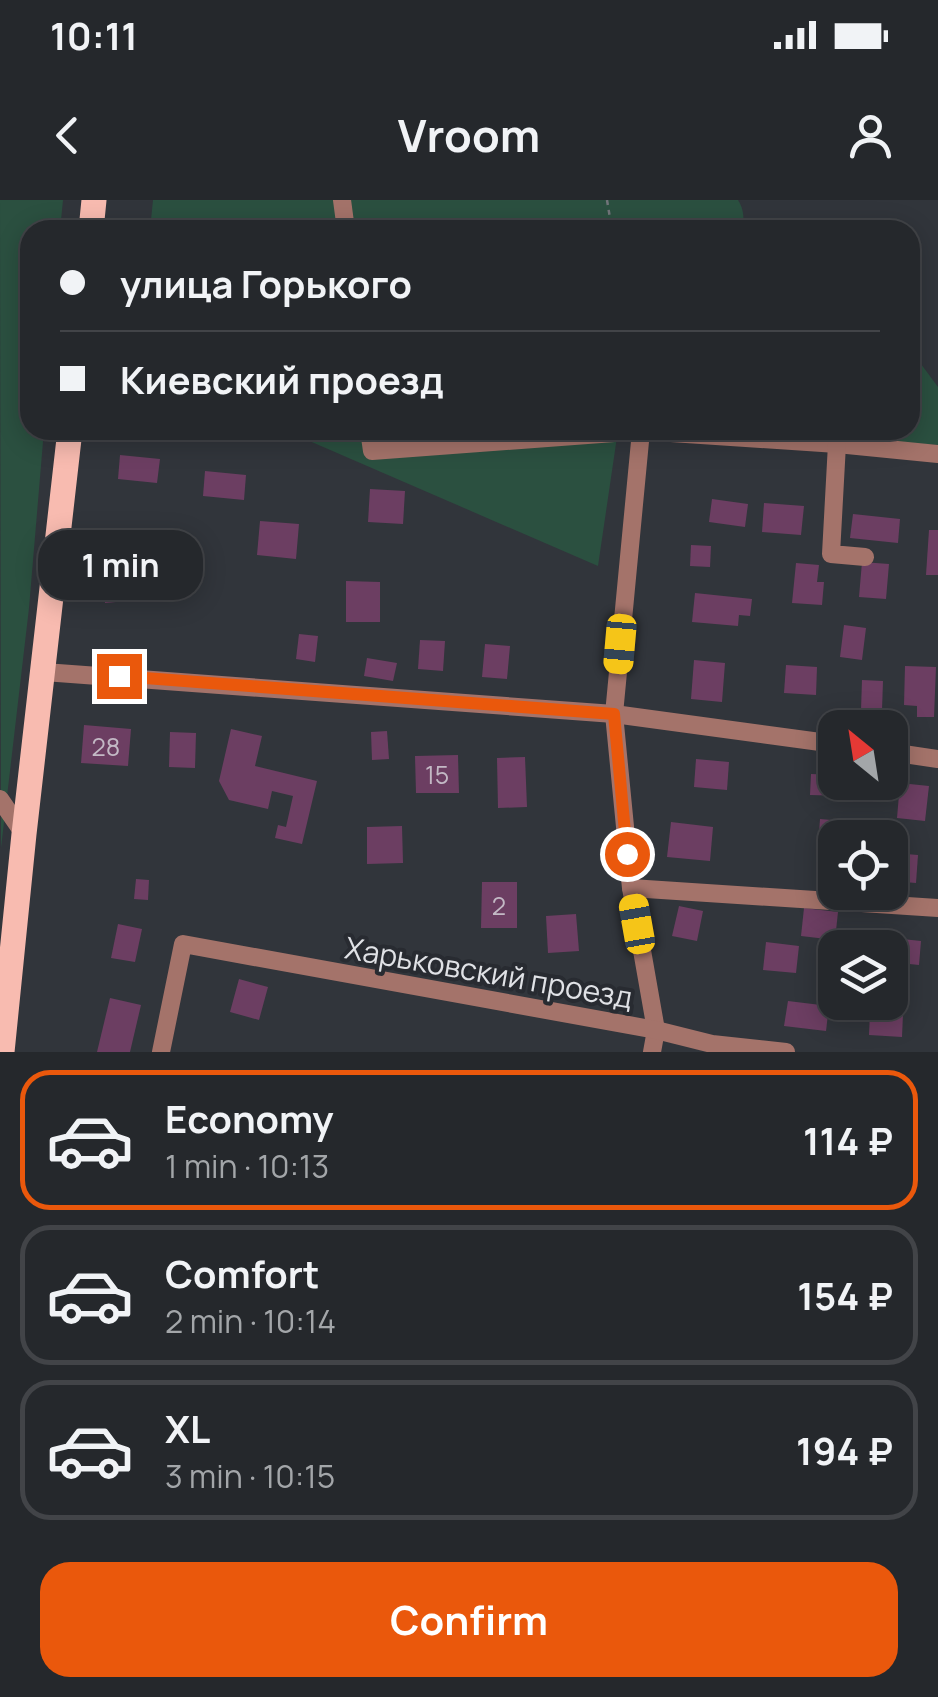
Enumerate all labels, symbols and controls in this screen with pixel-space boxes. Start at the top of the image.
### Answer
text: 10:11 [50,9,138,61]
text: Vroom [398,104,540,166]
icon: back [40,108,95,163]
icon: person [843,108,898,163]
text: улица Горького [120,257,412,309]
text: Киевский проезд [120,353,444,405]
callout: 1 min [36,531,202,601]
text: 1 min [81,543,160,587]
car [602,613,638,675]
route end [97,654,142,699]
north arrow [818,710,908,800]
map controls [818,710,908,1020]
house number: 28 [92,729,120,764]
house number: 15 [425,757,449,792]
button: locate [818,820,908,910]
route start [605,832,650,877]
house number: 2 [492,888,506,923]
car [617,892,657,956]
street label: Харьковский проезд [342,927,636,1017]
button: layers [818,930,908,1020]
text: Economy [165,1092,334,1144]
icon: car [45,1095,135,1185]
text: 114 ₽ [803,1114,893,1166]
text: 1 min · 10:13 [165,1144,329,1188]
text: Comfort [165,1247,319,1299]
icon: car [45,1250,135,1340]
text: 154 ₽ [797,1269,893,1321]
text: 2 min · 10:14 [165,1299,336,1343]
text: XL [165,1402,210,1454]
icon: car [45,1405,135,1495]
text: 194 ₽ [796,1424,893,1476]
text: 3 min · 10:15 [165,1454,335,1498]
button: Confirm [40,1562,898,1677]

